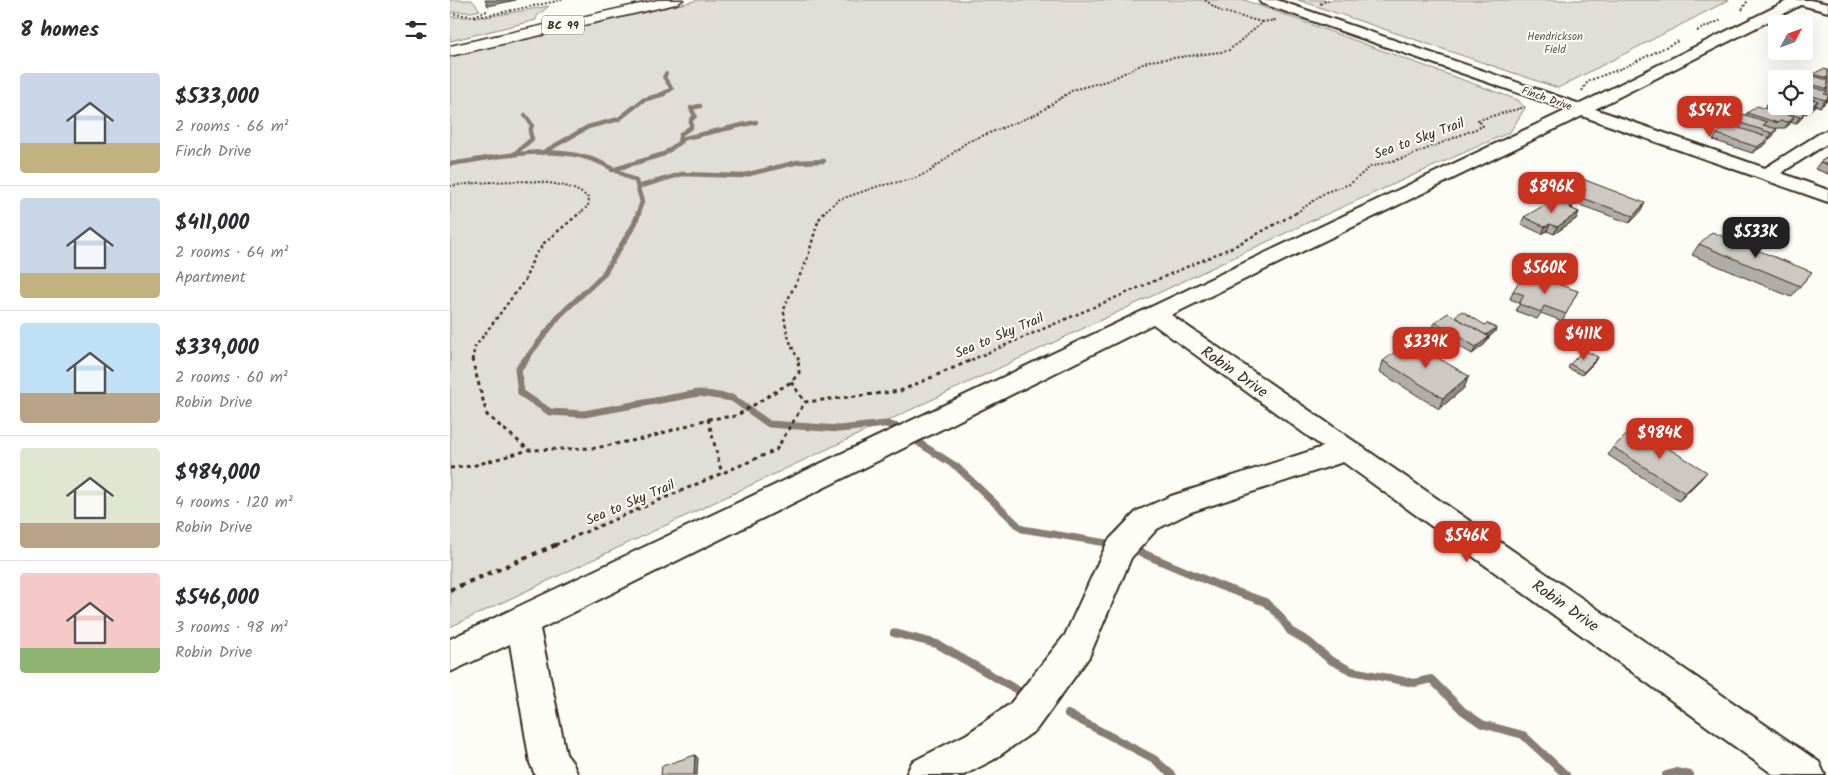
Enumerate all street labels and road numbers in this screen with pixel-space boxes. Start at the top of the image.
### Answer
road number: BC 99 [542,16,584,34]
street label: Finch Drive [1519,82,1574,116]
street label: Sea to Sky Trail [1371,112,1468,166]
street label: Sea to Sky Trail [951,307,1048,365]
street label: Robin Drive [1195,340,1273,405]
street label: Sea to Sky Trail [582,474,679,532]
street label: Robin Drive [1526,574,1604,639]

